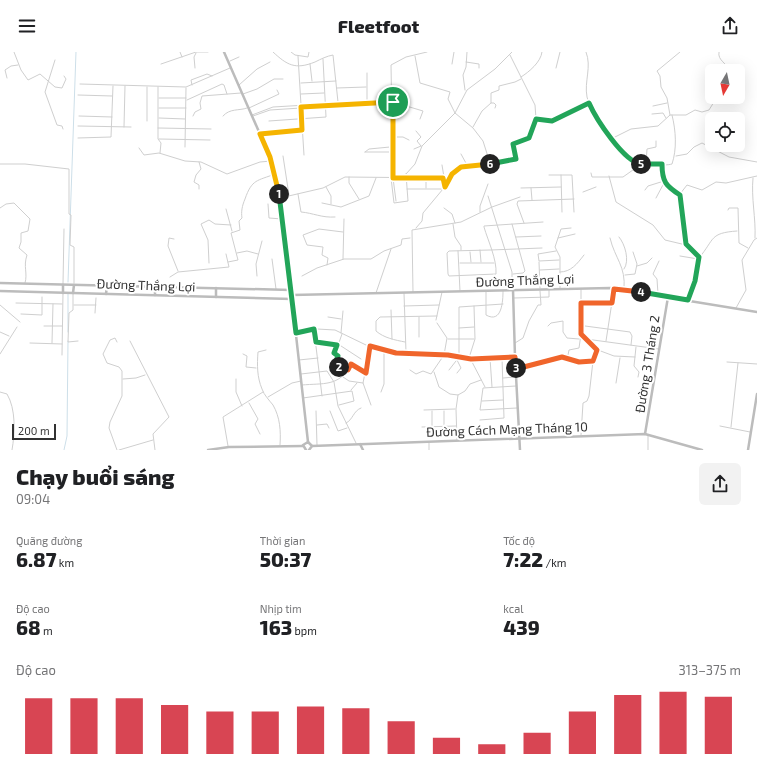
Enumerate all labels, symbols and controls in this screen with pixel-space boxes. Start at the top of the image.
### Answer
icon: menu [16,15,38,37]
text: Fleetfoot [338,15,419,37]
icon: share [719,15,741,37]
north arrow [705,64,745,104]
map controls [705,64,745,152]
pin [376,85,410,119]
icon: arrive [382,91,404,113]
button: locate [705,112,745,152]
pin: 6 [480,154,500,174]
pin: 5 [631,154,651,174]
text: 6 [487,157,493,170]
text: 5 [638,157,644,170]
pin: 1 [269,184,289,204]
text: 1 [277,187,281,200]
street label: Đường Thắng Lợi [475,270,575,290]
street label: Đường Thắng Lợi [96,275,196,295]
pin: 4 [631,282,651,302]
text: 4 [637,285,645,298]
street label: Đường 3 Tháng 2 [631,314,663,414]
pin: 2 [329,357,349,377]
pin: 3 [506,358,526,378]
text: 2 [336,360,342,373]
text: 3 [513,361,519,374]
street label: Đường Cách Mạng Tháng 10 [426,418,588,440]
scale bar [12,422,56,441]
text: 200 m [18,424,50,437]
text: Chạy buổi sáng [16,463,175,489]
button: share [699,463,741,505]
text: 09:04 [16,491,50,507]
text: Quãng đường [16,534,82,547]
text: Thời gian [260,534,305,547]
text: Tốc độ [503,534,535,547]
text: 6.87 [16,547,56,571]
text: 50:37 [260,547,311,571]
text: 7:22 [503,547,543,571]
text: km [56,556,74,569]
text: /km [543,556,566,569]
text: Độ cao [16,602,50,615]
text: Nhịp tim [260,602,302,615]
text: kcal [503,602,523,615]
text: 68 [16,615,41,639]
text: 163 [260,615,292,639]
text: 439 [503,615,540,639]
text: m [41,624,53,637]
text: bpm [292,624,317,637]
text: Độ cao [16,662,56,678]
text: 313–375 m [679,662,741,678]

